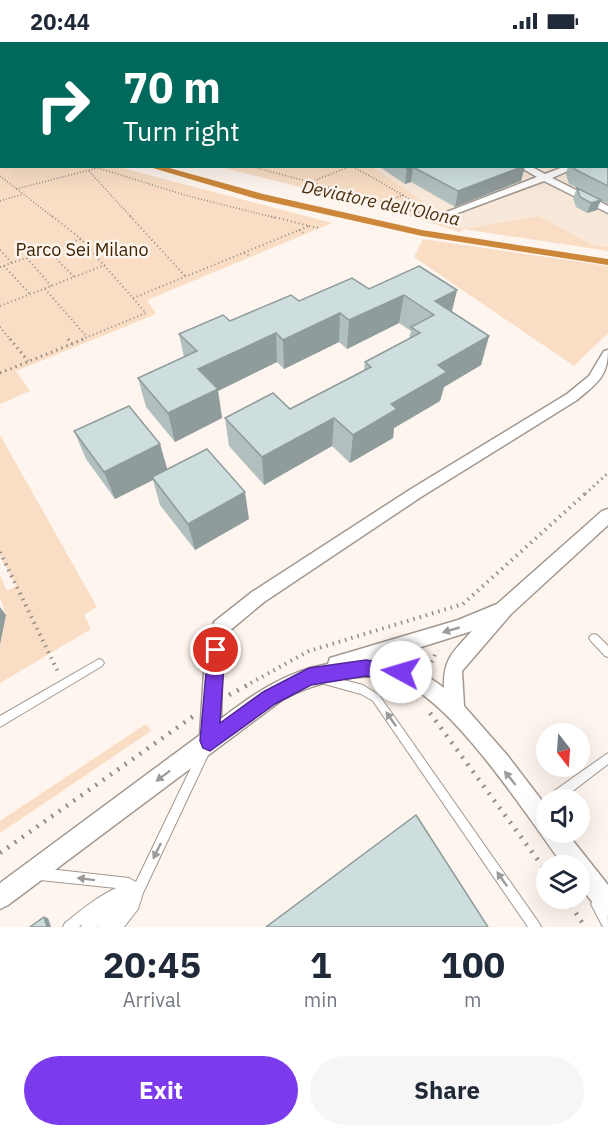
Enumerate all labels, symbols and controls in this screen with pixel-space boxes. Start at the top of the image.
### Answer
text: 20:44 [30,7,90,36]
text: 70 m [123,60,221,115]
icon: right [24,66,102,144]
text: Turn right [123,113,240,148]
water label: Deviatore dell'Olona [300,175,462,230]
park label: Parco Sei Milano [15,238,149,261]
pin [190,624,241,675]
one-way arrow [442,626,460,635]
icon: arrive [199,633,232,666]
position arrow [369,640,433,704]
one-way arrow [385,711,397,727]
north arrow [536,723,590,777]
map controls [536,723,590,909]
one-way arrow [155,770,170,782]
one-way arrow [503,770,516,786]
button: sound [536,789,590,843]
one-way arrow [152,842,161,859]
button: layers [536,855,590,909]
one-way arrow [497,871,508,887]
one-way arrow [76,874,95,884]
text: 20:45 [103,941,201,988]
text: 1 [310,941,332,988]
text: 100 [440,941,505,988]
text: Arrival [123,986,181,1013]
text: min [304,986,338,1013]
text: m [464,986,482,1013]
button: Exit [24,1056,298,1125]
button: Share [310,1056,584,1125]

